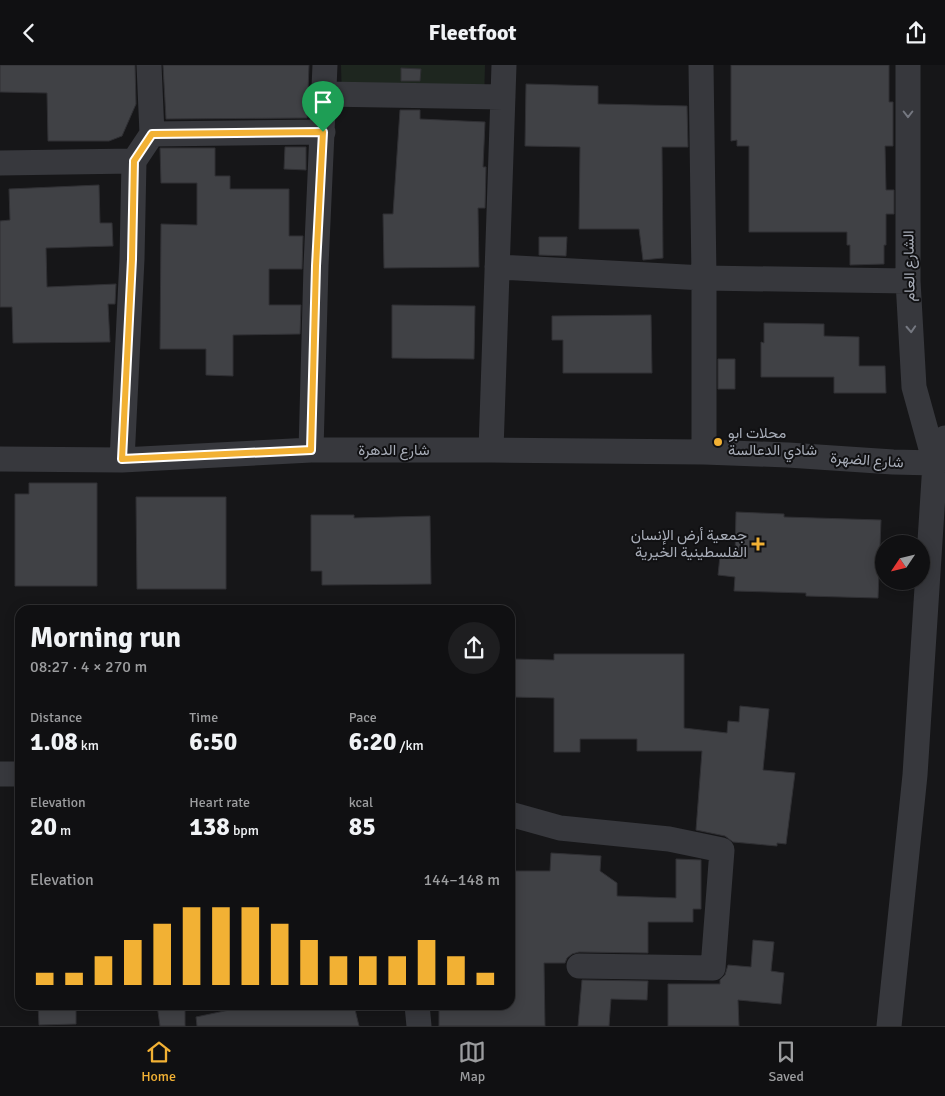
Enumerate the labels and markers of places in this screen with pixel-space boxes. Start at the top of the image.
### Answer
pin [302,81,344,132]
place label: محلات ابو شادي الدعالسة [728,424,817,463]
marker: محلات ابو شادي الدعالسة [712,436,724,448]
place label: جمعية أرض الإنسان الفلسطينية الخيرية [631,526,747,561]
marker: جمعية أرض الإنسان الفلسطينية الخيرية [751,537,765,551]

